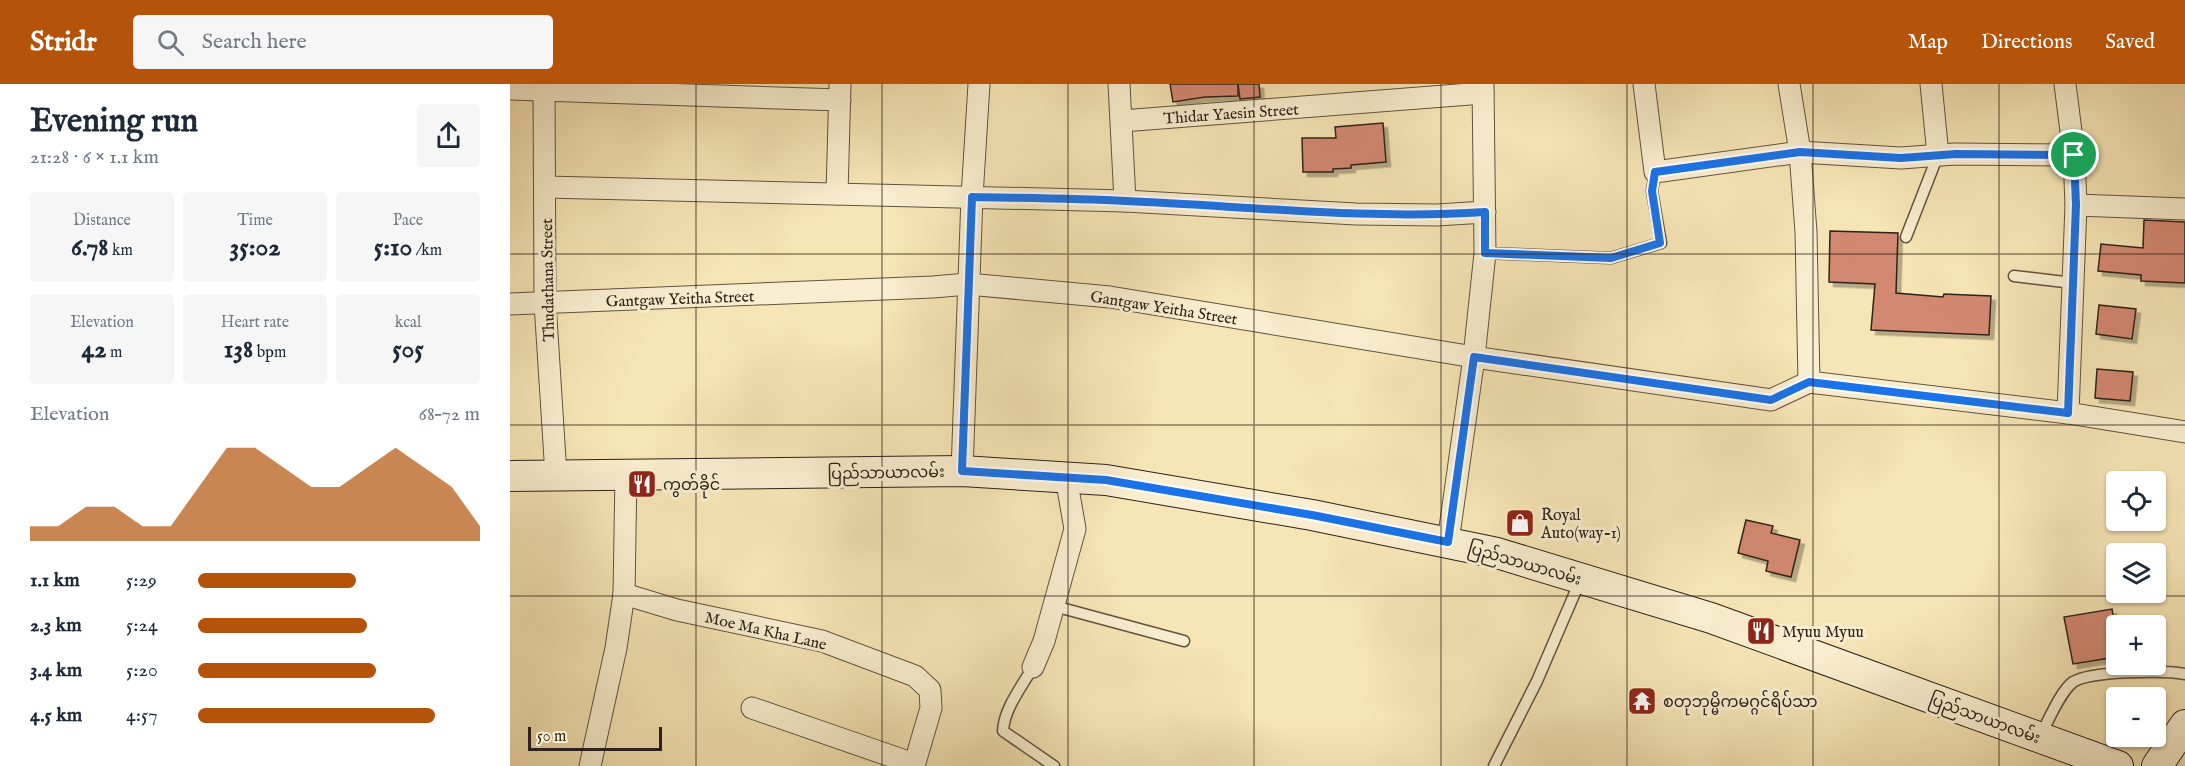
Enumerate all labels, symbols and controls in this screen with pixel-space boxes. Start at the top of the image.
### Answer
search box [133,15,553,69]
text: Stridr [30,25,97,60]
icon: search [154,26,187,59]
text: Search here [202,28,307,56]
text: Map [1908,29,1948,56]
text: Directions [1981,29,2072,56]
text: Saved [2105,29,2155,56]
street label: Thidar Yaesin Street [1163,100,1300,130]
text: Evening run [30,101,198,143]
button: share [417,104,480,167]
pin [2048,129,2099,180]
icon: arrive [2057,138,2090,171]
text: 21:28 · 6 × 1.1 km [30,145,159,170]
text: Distance [73,211,131,231]
text: Time [237,211,273,231]
text: Pace [393,211,423,231]
street label: Thudathana Street [538,218,560,342]
text: 6.78 [71,231,109,264]
text: 35:02 [230,231,280,264]
text: 5:10 [374,231,412,264]
text: km [109,241,133,261]
text: /km [412,241,442,261]
street label: Gantgaw Yeitha Street [605,287,755,313]
street label: Gantgaw Yeitha Street [1089,287,1239,331]
text: Elevation [70,313,134,333]
text: Heart rate [221,313,289,333]
text: kcal [395,313,421,333]
text: 42 [82,333,107,366]
text: 138 [224,333,253,366]
text: 505 [392,333,424,366]
text: m [107,343,122,363]
text: bpm [253,343,286,363]
text: Elevation [30,402,109,427]
text: 68–72 m [418,402,480,427]
street label: ပြည်သာယာလမ်း [827,460,945,487]
restaurant icon: ကွတ်ခိုင် [626,468,658,500]
map controls [2106,471,2166,747]
button: locate [2106,471,2166,531]
place label: ကွတ်ခိုင် [663,473,720,499]
place label: Royal Auto(way-1) [1540,506,1621,544]
shop icon: Royal Auto(way-1) [1504,507,1536,539]
street label: ပြည်သာယာလမ်း [1465,536,1584,593]
button: layers [2106,543,2166,603]
text: 1.1 km [30,568,80,593]
text: 5:29 [126,568,157,593]
street label: Moe Ma Kha Lane [703,608,828,656]
text: 2.3 km [30,613,82,638]
text: 5:24 [126,613,158,638]
restaurant icon: Myuu Myuu [1745,615,1777,647]
button: + [2106,615,2166,675]
place label: Myuu Myuu [1782,623,1864,643]
text: 3.4 km [30,658,82,683]
text: 5:20 [126,658,158,683]
temple icon: စတုဘုမ္မိကမဂ္ဂင်ရိပ်သာ [1626,685,1658,717]
button: − [2106,687,2166,747]
street label: ပြည်သာယာလမ်း [1925,688,2044,751]
place label: စတုဘုမ္မိကမဂ္ဂင်ရိပ်သာ [1663,690,1818,716]
text: 4.5 km [30,703,82,728]
text: 4:57 [126,703,158,728]
scale bar [528,724,662,752]
text: 50 m [537,727,566,747]

